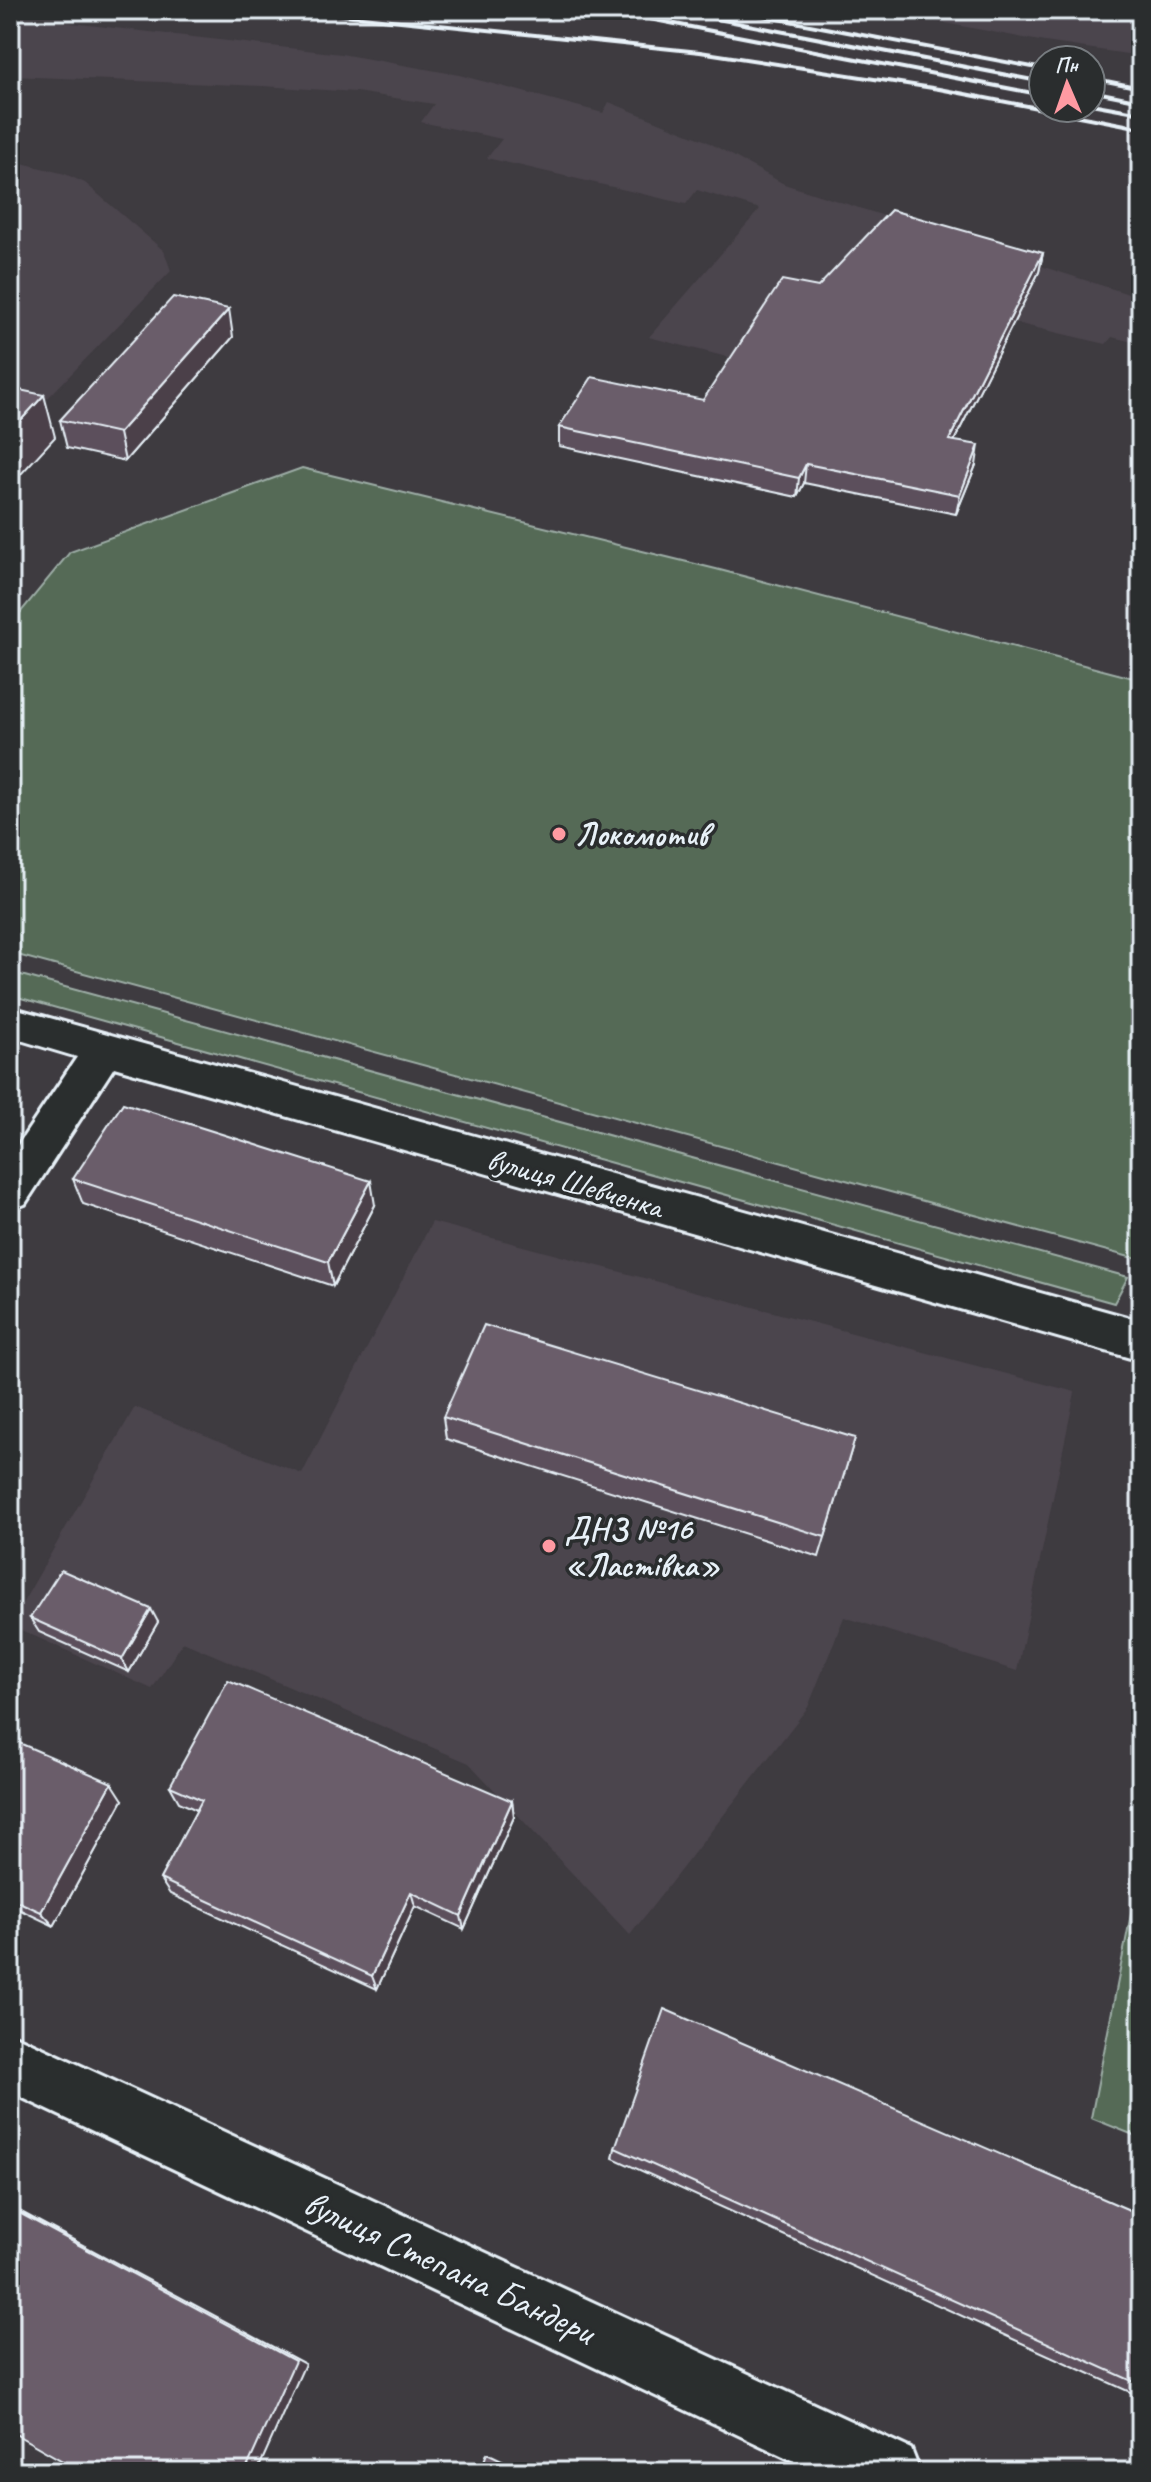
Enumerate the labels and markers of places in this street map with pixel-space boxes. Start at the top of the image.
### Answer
place label: Локомотив [575,814,716,855]
marker: Локомотив [550,825,568,843]
place label: ДНЗ №16 «Ластівка» [565,1508,720,1586]
marker: ДНЗ №16 «Ластівка» [540,1537,558,1555]

